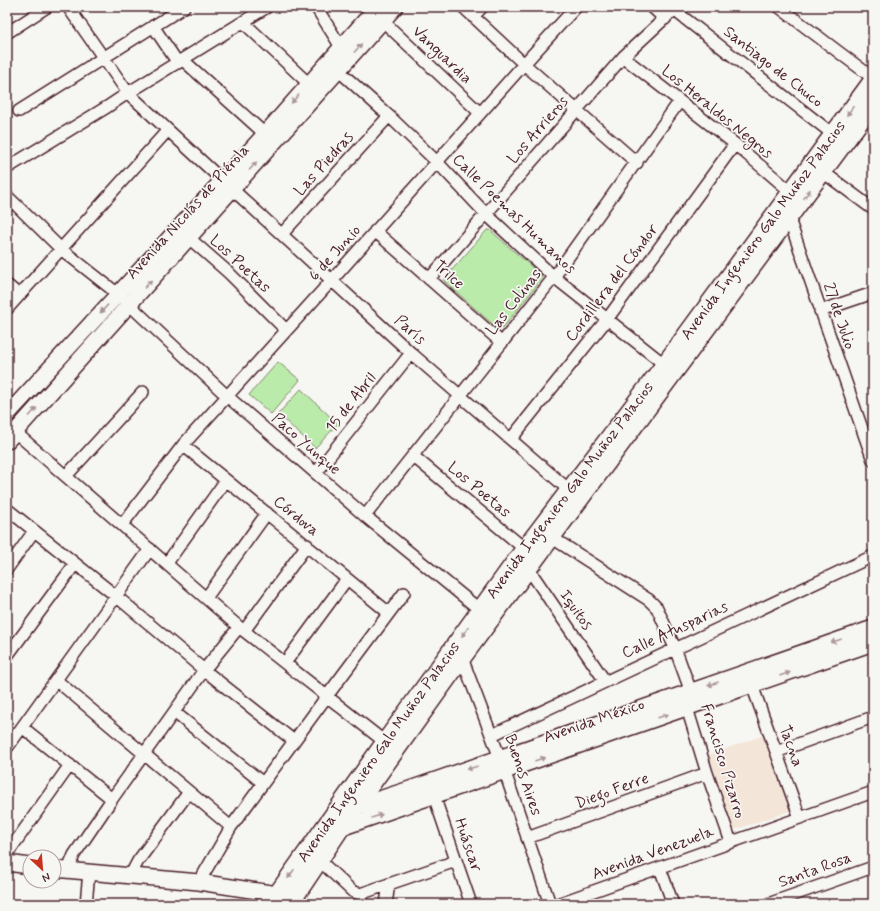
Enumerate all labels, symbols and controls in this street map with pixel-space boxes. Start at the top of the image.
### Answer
street label: Vanguardia [407,21,477,90]
street label: Santiago de Chuco [719,22,827,112]
one-way arrow [353,43,363,53]
street label: Los Heraldos Negros [656,61,777,164]
street label: Los Arrieros [503,92,573,168]
one-way arrow [291,94,300,104]
one-way arrow [846,106,854,117]
street label: Avenida Ingeniero Galo Muñoz Palacios [676,116,850,344]
street label: Las Piedras [290,127,358,201]
street label: Avenida Nicolás de Piérola [122,140,254,284]
street label: Calle Poemas Humanos [448,149,580,279]
one-way arrow [248,161,258,171]
one-way arrow [803,188,812,199]
street label: Cordillera del Cóndor [561,219,664,346]
street label: 6 de Junio [304,220,366,286]
street label: Los Poetas [205,230,275,298]
street label: Trilce [429,256,469,294]
street label: Las Colinas [481,264,547,340]
one-way arrow [143,280,152,289]
street label: 27 de Julio [818,280,860,352]
one-way arrow [99,304,109,314]
street label: París [390,310,430,350]
street label: 15 de Abril [321,369,381,437]
street label: Avenida Ingeniero Galo Muñoz Palacios [481,377,658,603]
one-way arrow [28,407,38,417]
street label: Paco Yunque [267,408,345,480]
street label: Los Poetas [443,457,515,523]
street label: Córdova [269,491,323,541]
street label: Iquitos [554,586,598,634]
street label: Calle Atusparias [618,596,732,664]
one-way arrow [461,627,469,637]
street label: Avenida Ingeniero Galo Muñoz Palacios [292,637,465,866]
one-way arrow [830,639,842,645]
one-way arrow [780,670,792,676]
one-way arrow [707,681,719,687]
street label: Avenida México [541,694,647,748]
street label: Francisco Pizarro [696,701,750,821]
one-way arrow [657,713,669,719]
street label: Tacna [774,722,808,770]
street label: Buenos Aires [499,731,547,819]
one-way arrow [534,756,546,762]
one-way arrow [465,765,477,771]
street label: Diego Ferre [572,768,652,815]
one-way arrow [372,812,384,818]
street label: Huáscar [449,815,487,875]
street label: Avenida Venezuela [589,821,717,885]
street label: Santa Rosa [776,847,854,893]
north arrow [22,849,62,889]
text: N [40,869,52,885]
one-way arrow [287,869,295,880]

